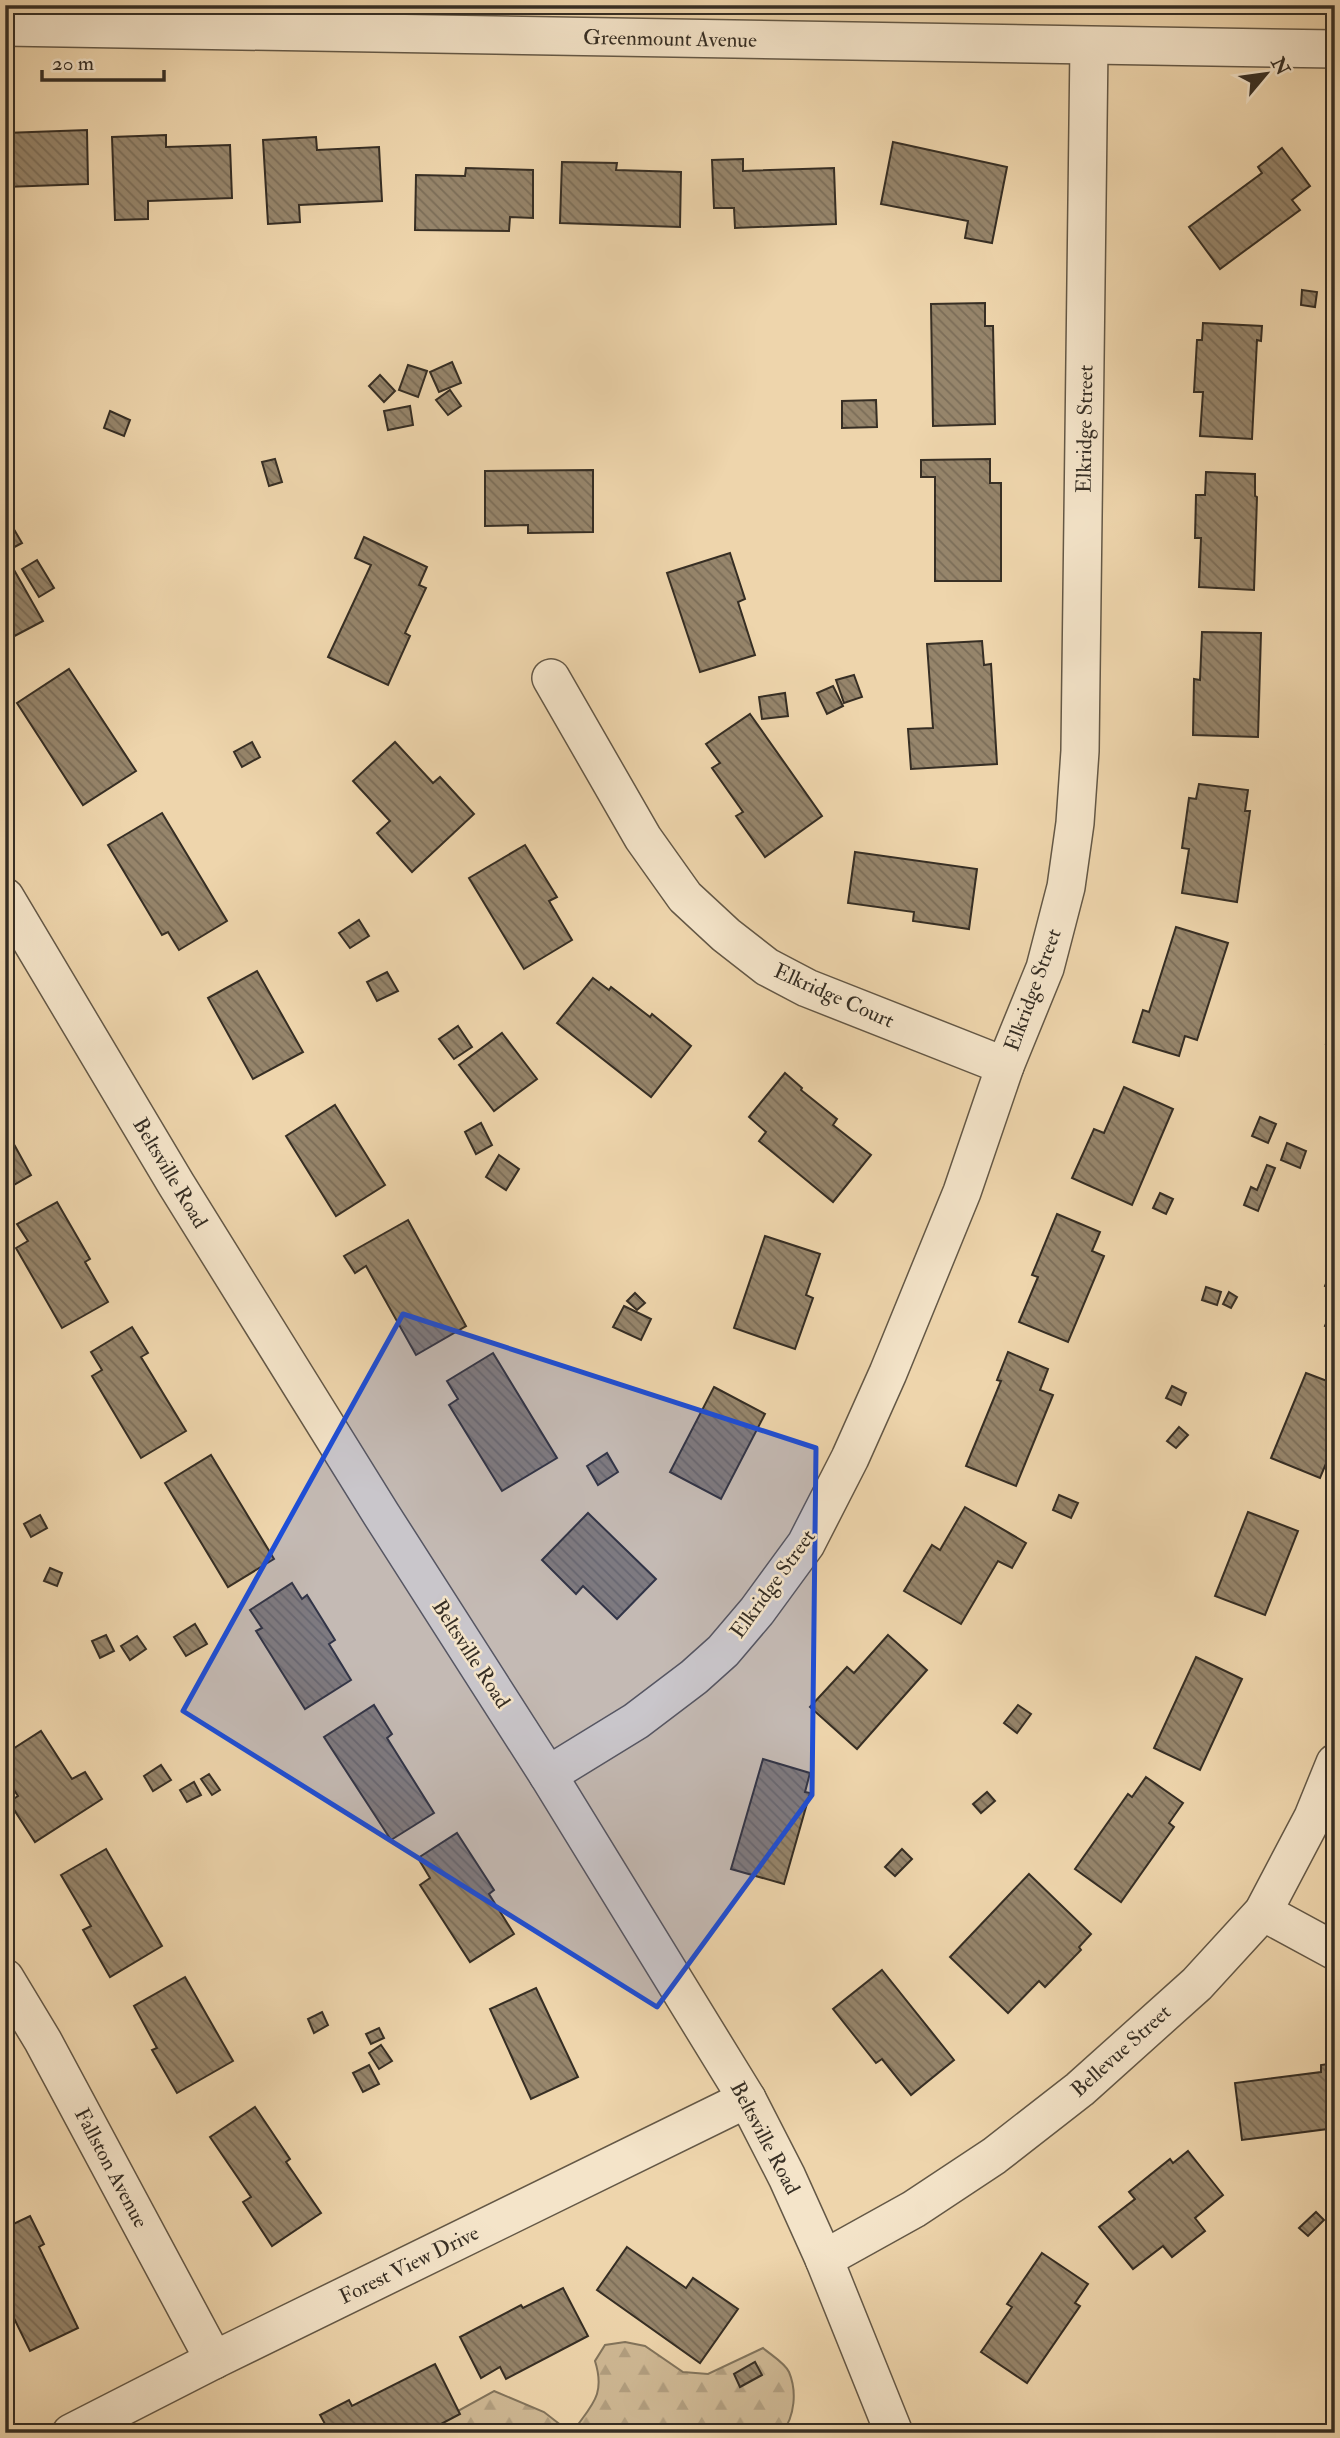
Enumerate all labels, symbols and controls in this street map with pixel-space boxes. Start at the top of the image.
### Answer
street label: Greenmount Avenue [583,24,757,54]
scale bar [42,38,164,82]
north arrow [1232,38,1302,108]
text: 20 m [52,50,94,77]
text: N [1265,52,1295,80]
street label: Elkridge Street [1070,364,1100,493]
street label: Elkridge Street [998,925,1068,1055]
street label: Elkridge Court [770,957,898,1035]
street label: Beltsville Road [126,1113,214,1234]
street label: Elkridge Street [724,1524,822,1644]
street label: Beltsville Road [426,1595,517,1714]
street label: Bellevue Street [1065,1999,1177,2103]
street label: Beltsville Road [724,2077,806,2200]
street label: Fallston Avenue [68,2103,154,2233]
street label: Forest View Drive [335,2219,484,2311]

